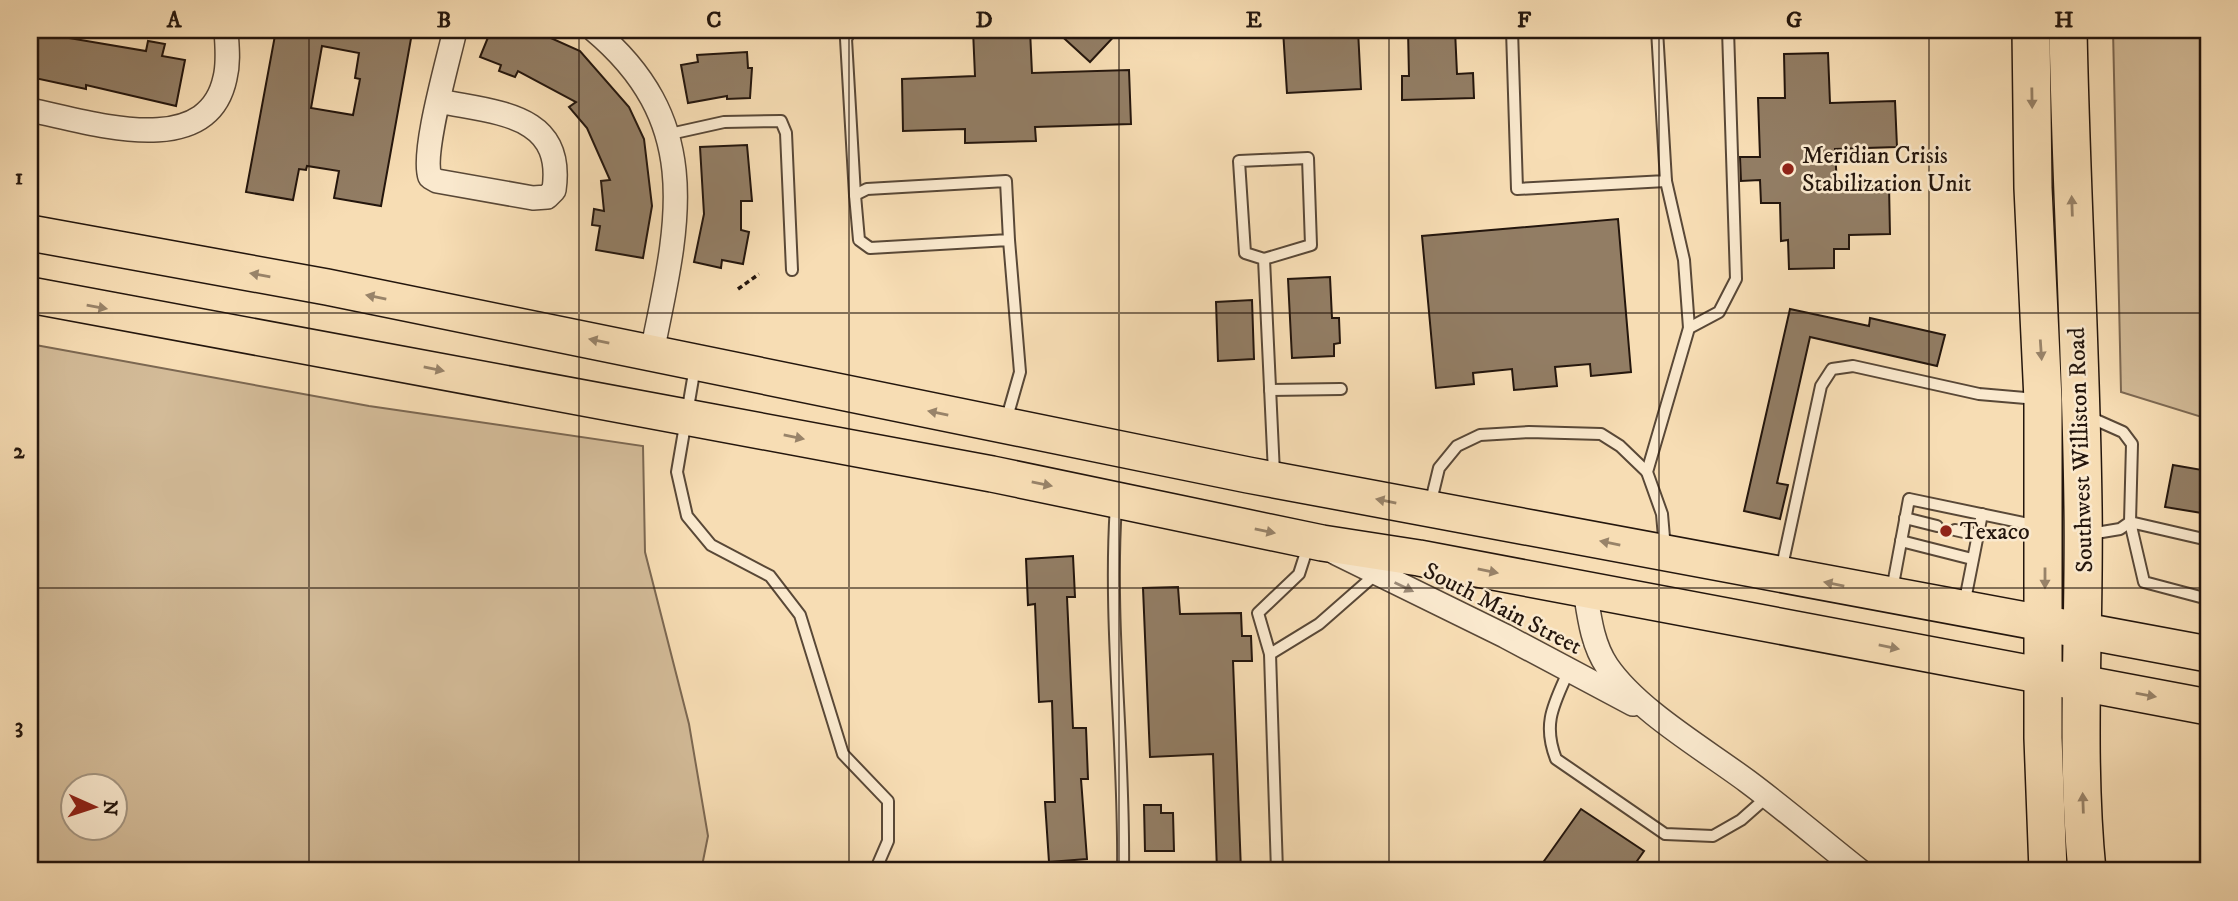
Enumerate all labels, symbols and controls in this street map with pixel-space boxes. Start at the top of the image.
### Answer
text: A [166,6,183,35]
text: B [437,6,451,35]
text: C [706,6,722,35]
text: D [975,6,993,35]
text: E [1246,6,1262,35]
text: F [1517,6,1532,35]
text: G [1786,6,1802,35]
text: H [2054,6,2074,35]
one-way arrow [2026,87,2038,109]
place label: Meridian Crisis Stabilization Unit [1802,141,1972,199]
marker: Meridian Crisis Stabilization Unit [1780,161,1796,177]
text: 1 [15,163,23,192]
one-way arrow [2066,195,2077,217]
one-way arrow [249,269,271,280]
one-way arrow [365,291,387,302]
one-way arrow [86,302,108,313]
street label: Southwest Williston Road [2062,327,2100,573]
one-way arrow [588,336,610,347]
one-way arrow [2036,340,2047,362]
one-way arrow [423,364,445,375]
one-way arrow [927,407,949,418]
one-way arrow [784,432,806,443]
text: 2 [13,437,25,466]
one-way arrow [1031,478,1053,489]
one-way arrow [1375,495,1397,506]
place label: Texaco [1960,517,2030,547]
marker: Texaco [1938,523,1954,539]
one-way arrow [1254,525,1276,536]
one-way arrow [1599,537,1621,548]
street label: South Main Street [1418,556,1587,662]
one-way arrow [1477,566,1499,577]
one-way arrow [2039,567,2051,589]
one-way arrow [1822,579,1844,590]
one-way arrow [1394,581,1414,593]
one-way arrow [1878,642,1900,653]
one-way arrow [2135,690,2157,701]
text: 3 [15,712,23,741]
north arrow [60,772,130,842]
one-way arrow [2078,792,2089,814]
text: N [98,799,121,817]

